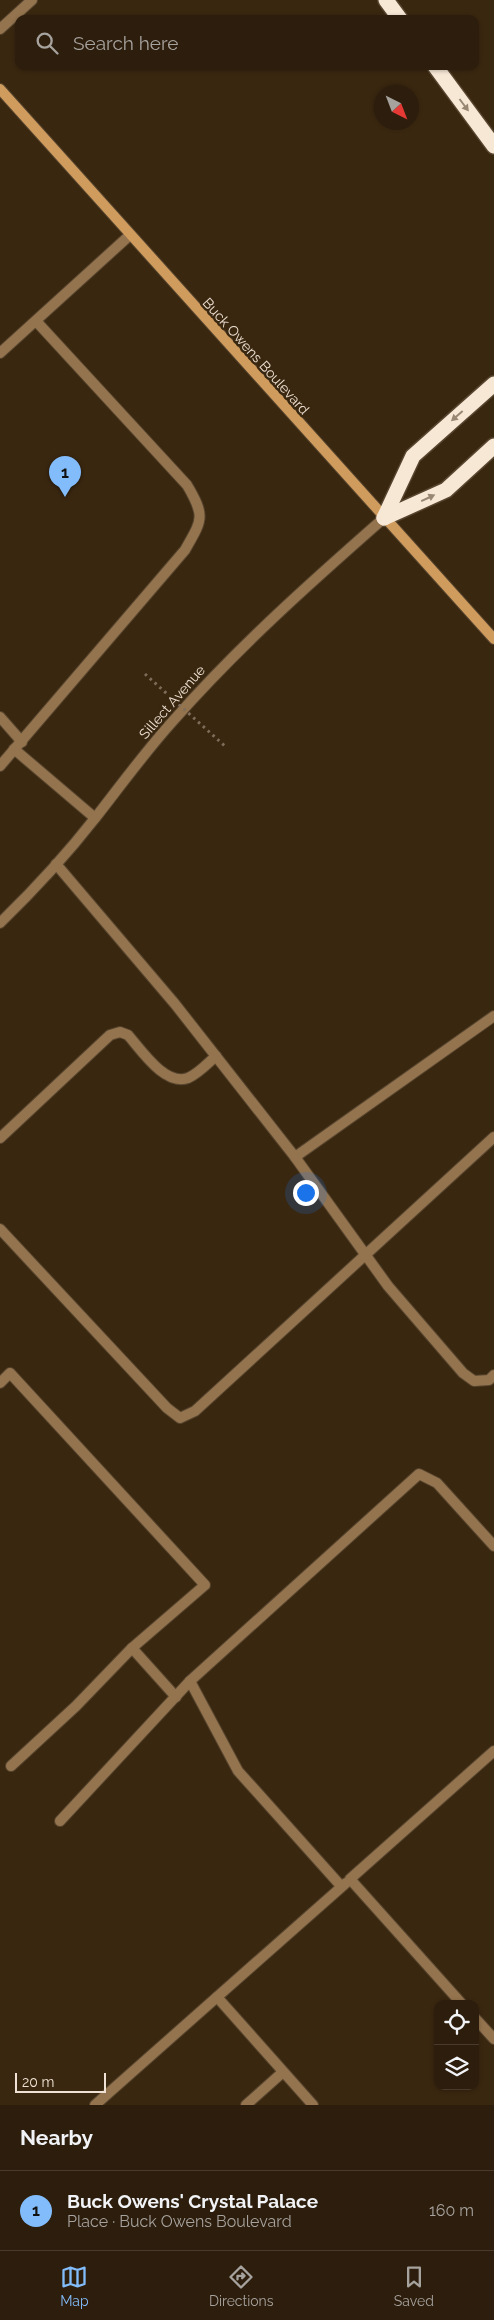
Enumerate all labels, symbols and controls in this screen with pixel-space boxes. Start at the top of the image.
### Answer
search box [15,15,479,70]
icon: search [33,29,61,57]
text: Search here [73,32,179,54]
north arrow [374,85,419,130]
one-way arrow [459,98,469,112]
street label: Buck Owens Boulevard [200,295,312,417]
one-way arrow [451,411,464,422]
pin: 1 [49,456,81,497]
one-way arrow [421,493,435,501]
street label: Sillect Avenue [136,662,208,742]
your location [293,1180,319,1206]
map controls [434,2000,479,2090]
button: locate [434,2000,479,2045]
button: layers [434,2045,479,2090]
scale bar [15,2070,106,2093]
text: 20 m [22,2074,54,2090]
text: Nearby [20,2125,93,2150]
text: Buck Owens' Crystal Palace [67,2190,318,2212]
text: 1 [32,2201,40,2220]
text: 160 m [429,2201,474,2220]
text: Place · Buck Owens Boulevard [67,2212,292,2231]
tab: Map [60,2263,89,2309]
tab: Directions [209,2263,274,2309]
tab: Saved [394,2263,434,2309]

